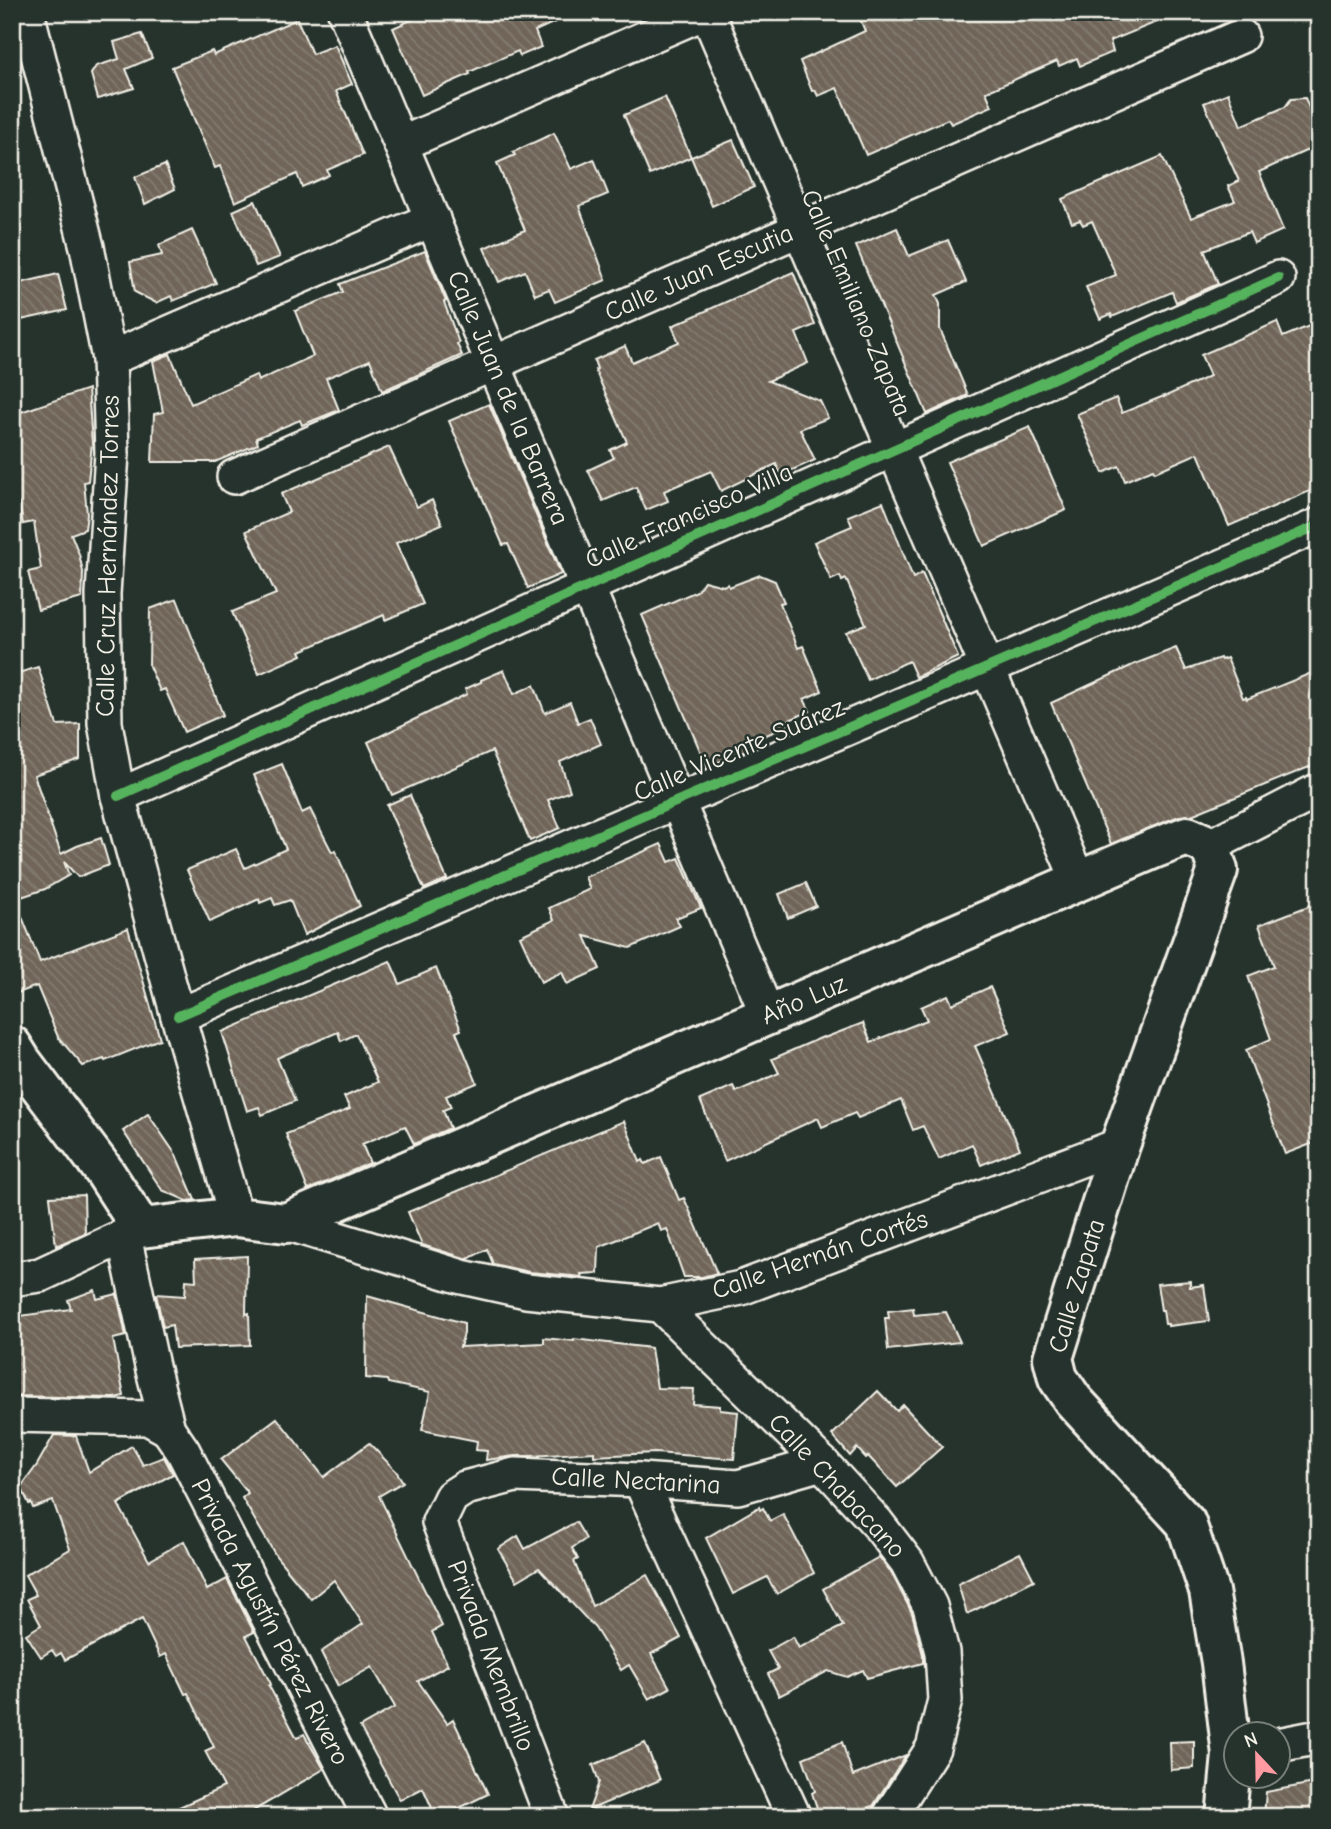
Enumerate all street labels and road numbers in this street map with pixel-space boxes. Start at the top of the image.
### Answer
street label: Calle Emiliano Zapata [795,185,917,421]
street label: Calle Juan Escutia [600,218,798,328]
street label: Calle Juan de la Barrera [441,266,575,530]
street label: Calle Cruz Hernández Torres [90,395,126,717]
street label: Calle Francisco Villa [581,457,797,575]
street label: Calle Vicente Suárez [629,692,849,808]
street label: Año Luz [757,969,851,1031]
street label: Calle Hernán Cortés [708,1204,932,1306]
street label: Calle Zapata [1042,1215,1112,1357]
street label: Calle Chabacano [762,1407,912,1565]
street label: Calle Nectarina [551,1462,721,1500]
street label: Privada Agustín Pérez Rivero [185,1474,355,1770]
street label: Privada Membrillo [441,1556,541,1756]

